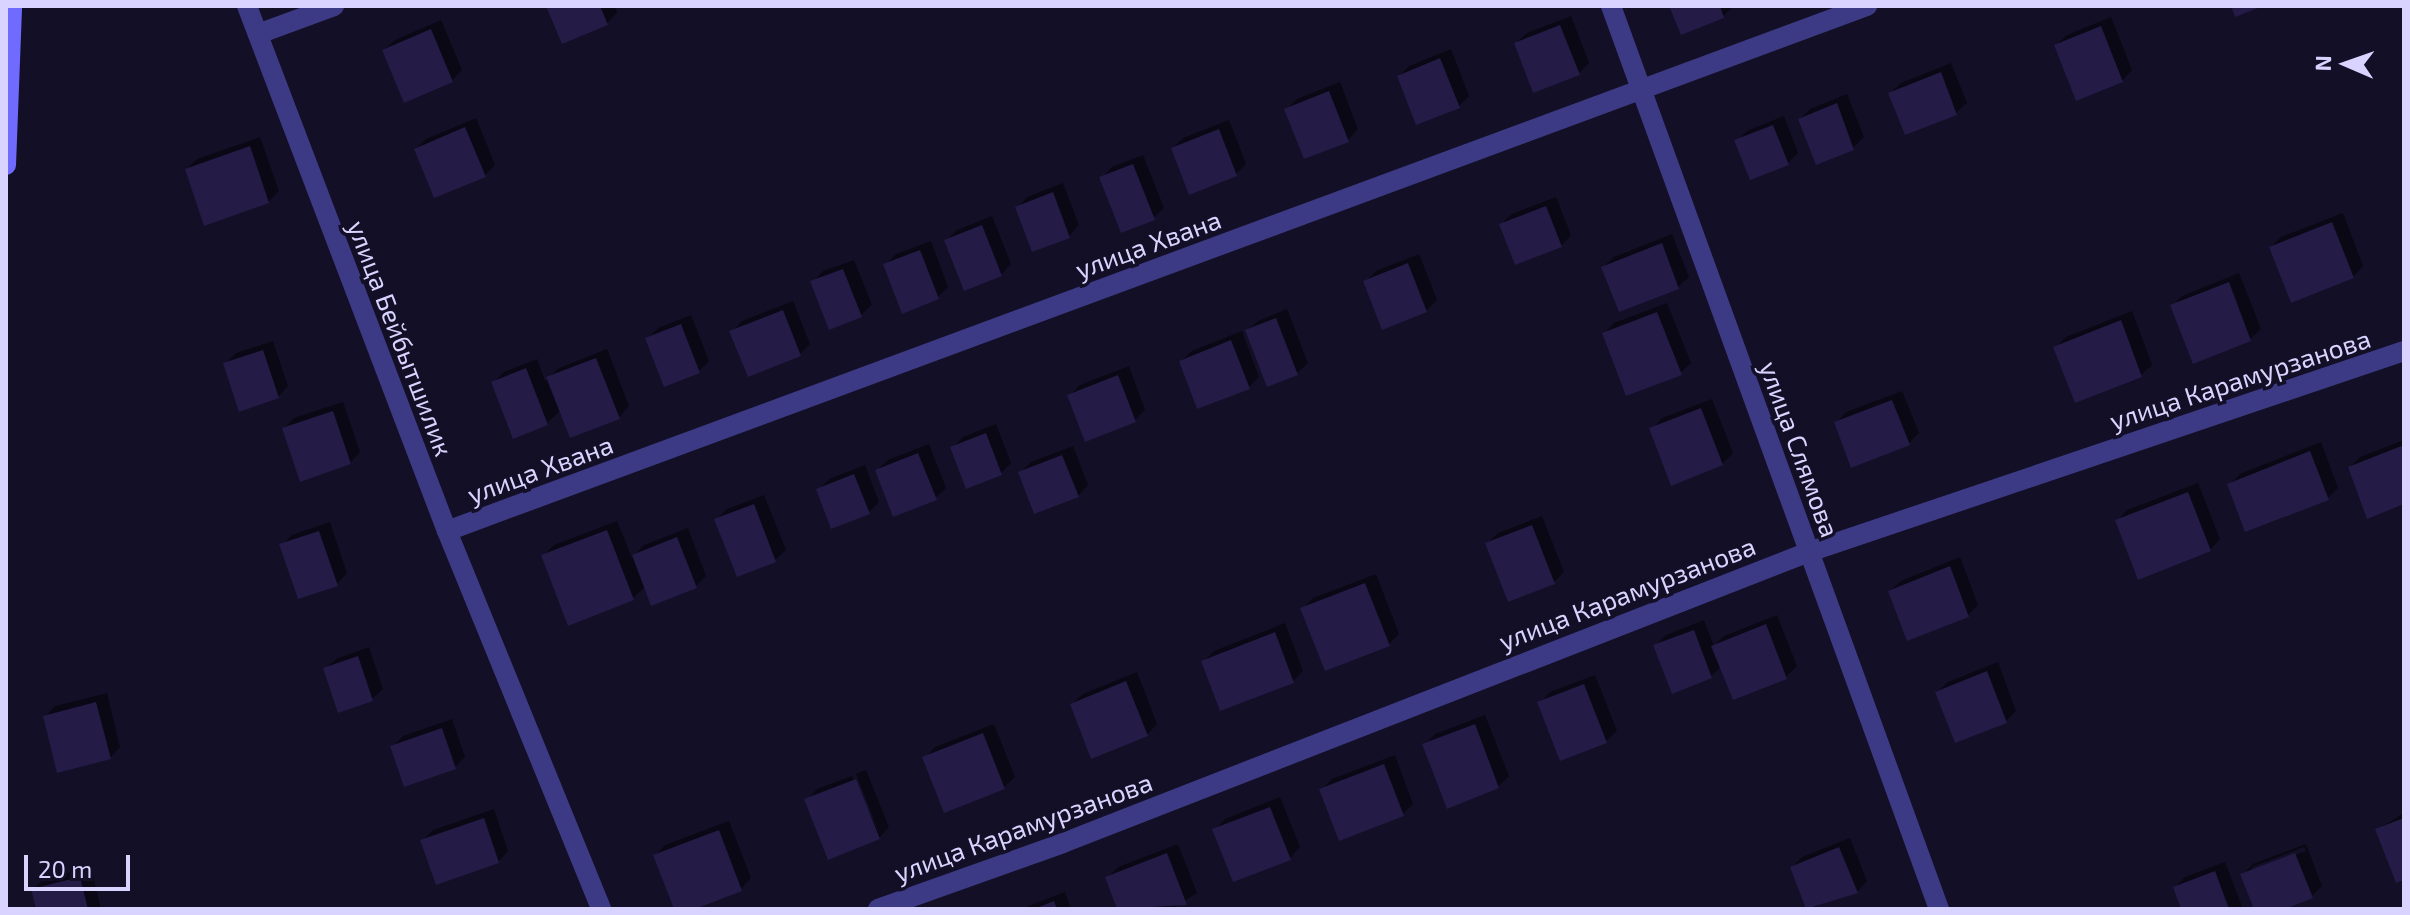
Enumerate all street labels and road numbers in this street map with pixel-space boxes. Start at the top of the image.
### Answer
street label: улица Хвана [1071,203,1225,285]
street label: улица Бейбытшилик [342,216,460,460]
street label: улица Карамурзанова [2106,322,2374,436]
street label: улица Слямова [1754,357,1846,541]
street label: улица Хвана [463,428,617,510]
street label: улица Карамурзанова [1494,530,1760,656]
street label: улица Карамурзанова [890,766,1156,888]

